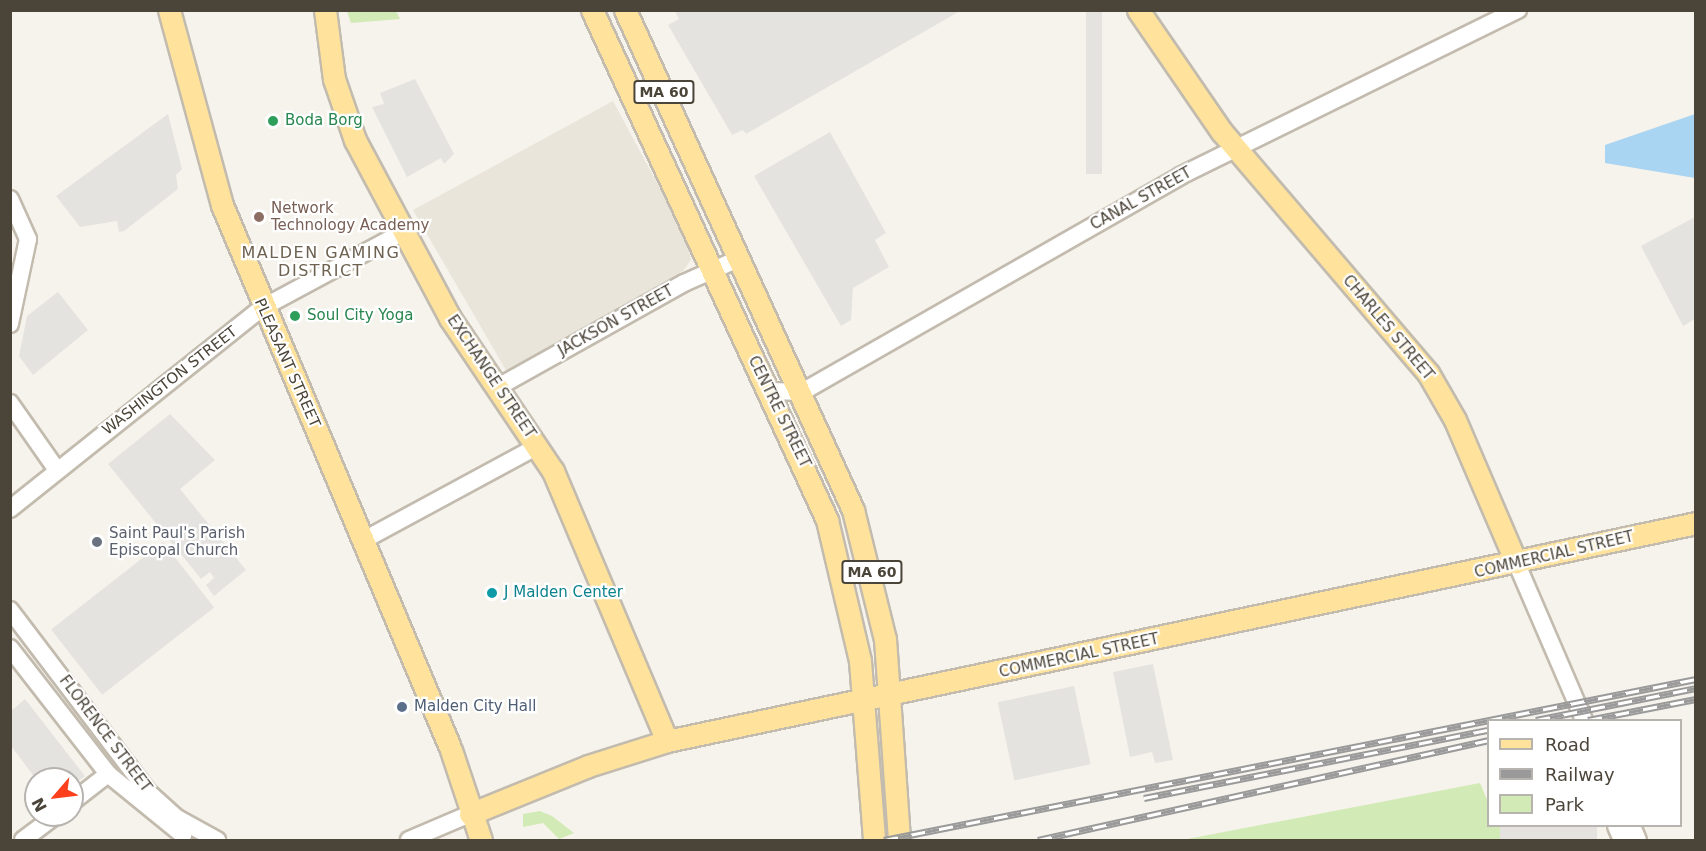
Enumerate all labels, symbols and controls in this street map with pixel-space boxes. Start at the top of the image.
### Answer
road number: MA 60 [632,81,696,103]
place label: Boda Borg [285,112,363,130]
marker: Boda Borg [266,114,280,128]
street label: CANAL STREET [1087,164,1195,234]
place label: Network Technology Academy [271,199,429,234]
marker: Network Technology Academy [252,210,266,224]
district label: MALDEN GAMING DISTRICT [242,243,400,281]
street label: CHARLES STREET [1339,272,1437,384]
street label: JACKSON STREET [555,282,677,360]
street label: PLEASANT STREET [250,296,324,430]
place label: Soul City Yoga [307,307,413,325]
marker: Soul City Yoga [288,309,302,323]
street label: EXCHANGE STREET [443,312,539,442]
street label: WASHINGTON STREET [99,323,241,439]
street label: CENTRE STREET [744,353,814,471]
place label: Saint Paul's Parish Episcopal Church [109,524,245,559]
street label: COMMERCIAL STREET [1473,528,1635,582]
marker: Saint Paul's Parish Episcopal Church [90,535,104,549]
road number: MA 60 [840,561,904,583]
place label: J Malden Center [504,584,623,602]
marker: J Malden Center [485,586,499,600]
street label: COMMERCIAL STREET [997,630,1161,682]
street label: FLORENCE STREET [55,672,155,796]
place label: Malden City Hall [414,698,536,716]
marker: Malden City Hall [395,700,409,714]
legend [1487,719,1682,827]
text: Road [1545,734,1590,755]
text: Railway [1545,764,1615,785]
north arrow [24,767,84,827]
text: N [28,794,51,815]
text: Park [1545,794,1584,815]

